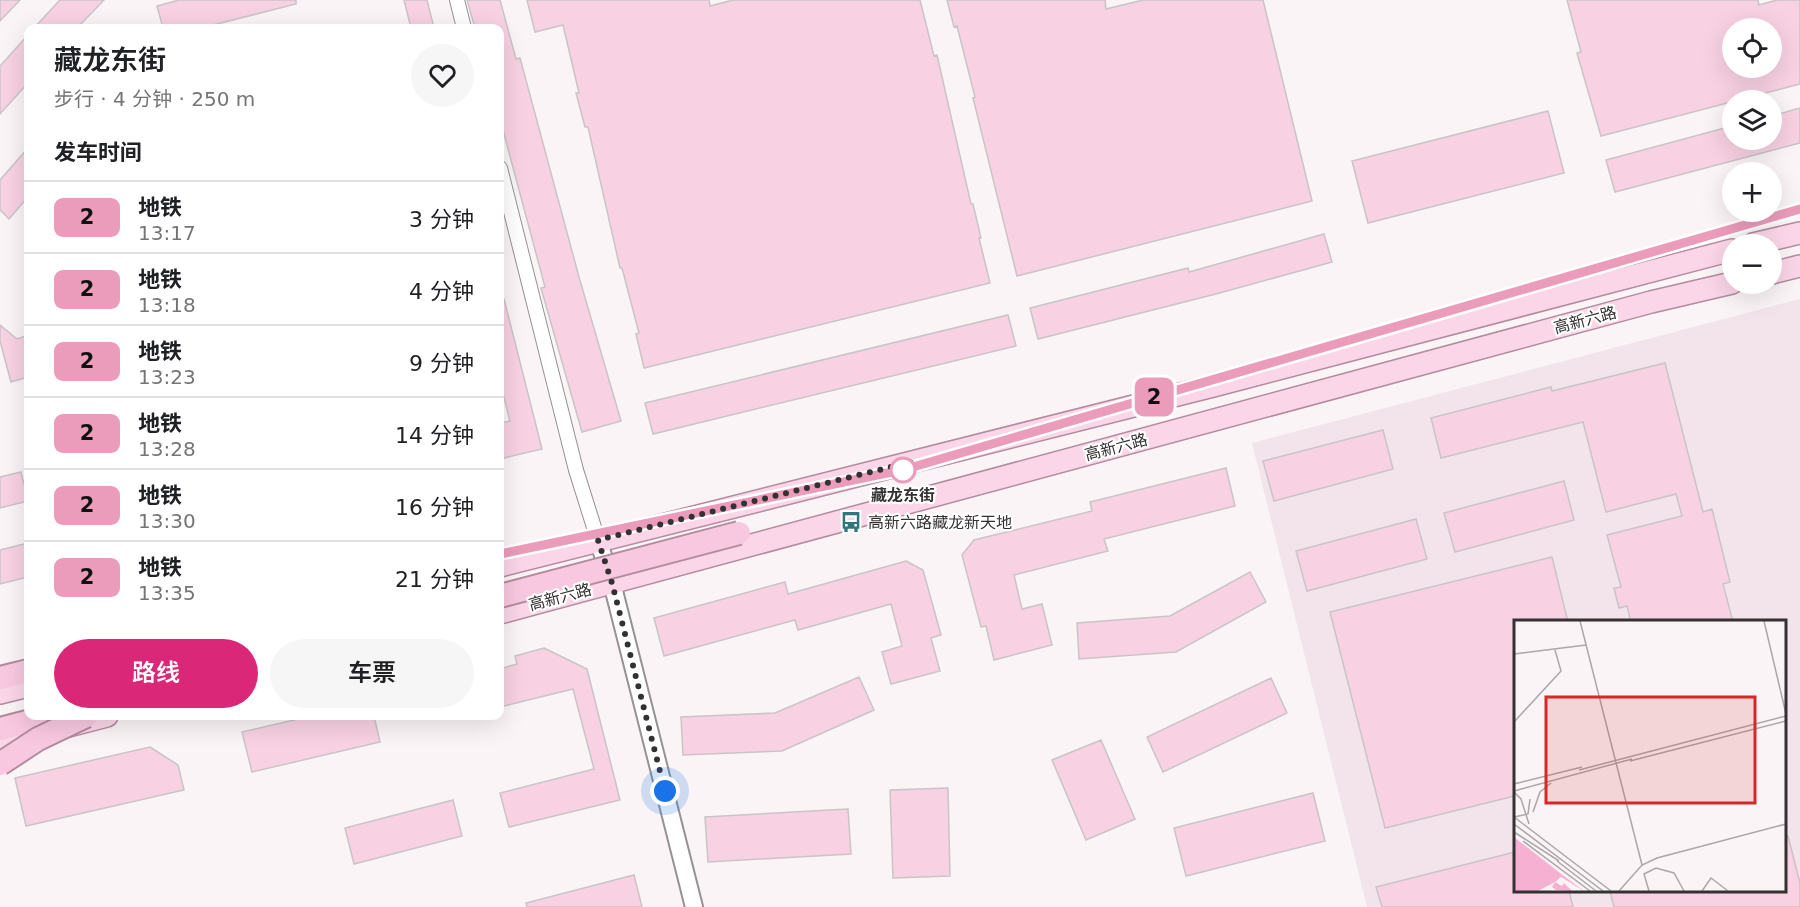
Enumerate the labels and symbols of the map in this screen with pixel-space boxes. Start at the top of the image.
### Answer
street label: 高新六路 [1552,303,1618,337]
line badge: 2 [1134,378,1174,416]
street label: 高新六路 [1083,430,1149,464]
marker: 藏龙东街 [890,457,916,483]
place label: 藏龙东街 [871,486,935,505]
bus stop icon: 高新六路藏龙新天地 [839,510,863,534]
place label: 高新六路藏龙新天地 [868,513,1012,532]
street label: 高新六路 [527,580,593,614]
inset map [1514,620,1785,892]
your location [650,776,680,806]

